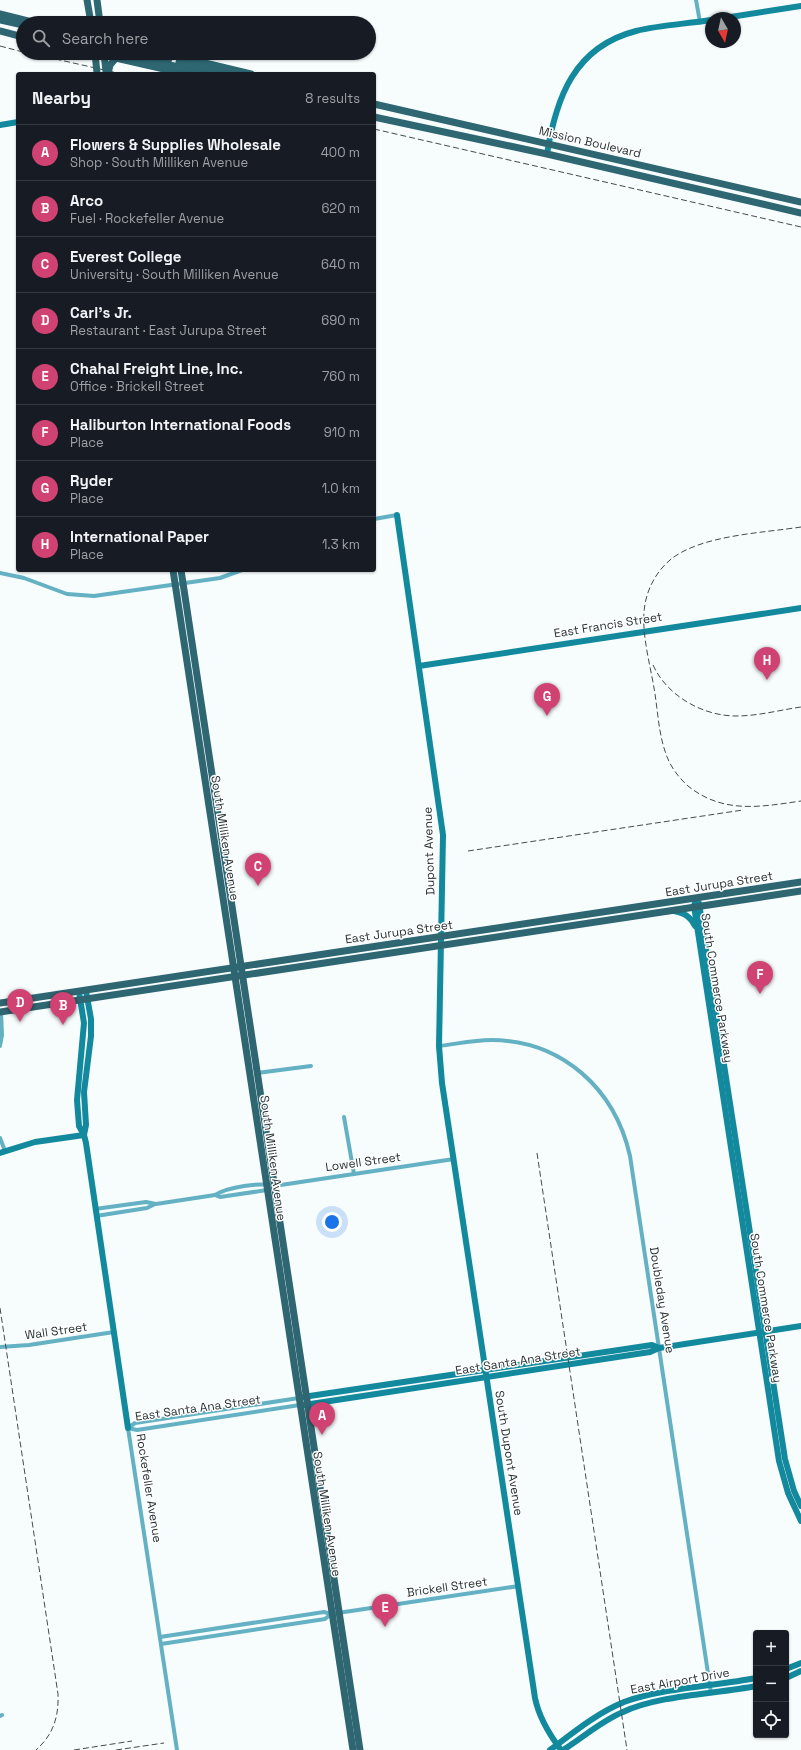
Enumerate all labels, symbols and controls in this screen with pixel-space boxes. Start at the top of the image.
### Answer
north arrow [705,12,741,48]
search box [16,16,376,60]
icon: search [30,27,52,49]
text: Search here [62,29,148,48]
text: Nearby [32,87,91,109]
text: 8 results [305,90,360,107]
street label: Mission Boulevard [537,122,643,162]
text: Flowers & Supplies Wholesale [70,135,281,154]
text: A [41,144,49,161]
text: 400 m [321,144,360,161]
text: Shop · South Milliken Avenue [70,154,248,171]
text: Arco [70,191,103,210]
text: B [41,200,49,217]
text: 620 m [321,200,360,217]
text: Fuel · Rockefeller Avenue [70,210,224,227]
text: Everest College [70,247,181,266]
text: C [41,256,49,273]
text: 640 m [321,256,360,273]
text: University · South Milliken Avenue [70,266,279,283]
text: Carl's Jr. [70,303,132,322]
text: D [41,312,49,329]
text: 690 m [321,312,360,329]
text: Restaurant · East Jurupa Street [70,322,267,339]
text: Chahal Freight Line, Inc. [70,359,243,378]
text: E [41,368,49,385]
text: 760 m [322,368,360,385]
text: Office · Brickell Street [70,378,204,395]
text: Haliburton International Foods [70,415,291,434]
text: F [42,424,48,441]
text: 910 m [324,424,360,441]
text: Place [70,434,104,451]
text: Ryder [70,471,113,490]
text: G [41,480,49,497]
text: 1.0 km [322,480,360,497]
text: Place [70,490,104,507]
text: International Paper [70,527,209,546]
text: H [41,536,49,553]
text: 1.3 km [322,536,360,553]
text: Place [70,546,104,563]
street label: East Francis Street [553,609,663,641]
pin: H [754,647,780,680]
pin: G [534,683,560,716]
street label: South Milliken Avenue [207,774,243,902]
street label: Dupont Avenue [419,807,439,895]
pin: C [245,853,271,886]
street label: East Jurupa Street [664,868,774,900]
street label: South Commerce Parkway [697,912,737,1064]
street label: East Jurupa Street [344,917,454,947]
pin: F [747,961,773,994]
pin: D [7,989,33,1022]
pin: B [50,992,76,1025]
street label: South Milliken Avenue [256,1094,290,1222]
street label: Lowell Street [324,1149,402,1175]
your location [322,1212,342,1232]
street label: South Commerce Parkway [746,1232,786,1384]
street label: Doubleday Avenue [646,1246,678,1354]
street label: Wall Street [24,1319,88,1343]
street label: East Santa Ana Street [454,1343,582,1379]
street label: South Dupont Avenue [491,1389,527,1517]
street label: East Santa Ana Street [134,1391,262,1425]
pin: A [309,1402,335,1435]
street label: Rockefeller Avenue [132,1432,166,1544]
street label: South Milliken Avenue [309,1450,345,1578]
street label: Brickell Street [406,1573,488,1601]
pin: E [372,1594,398,1627]
map controls [753,1630,789,1738]
button: + [753,1630,789,1666]
street label: East Airport Drive [629,1664,731,1698]
button: − [753,1666,789,1702]
button: locate [753,1702,789,1738]

